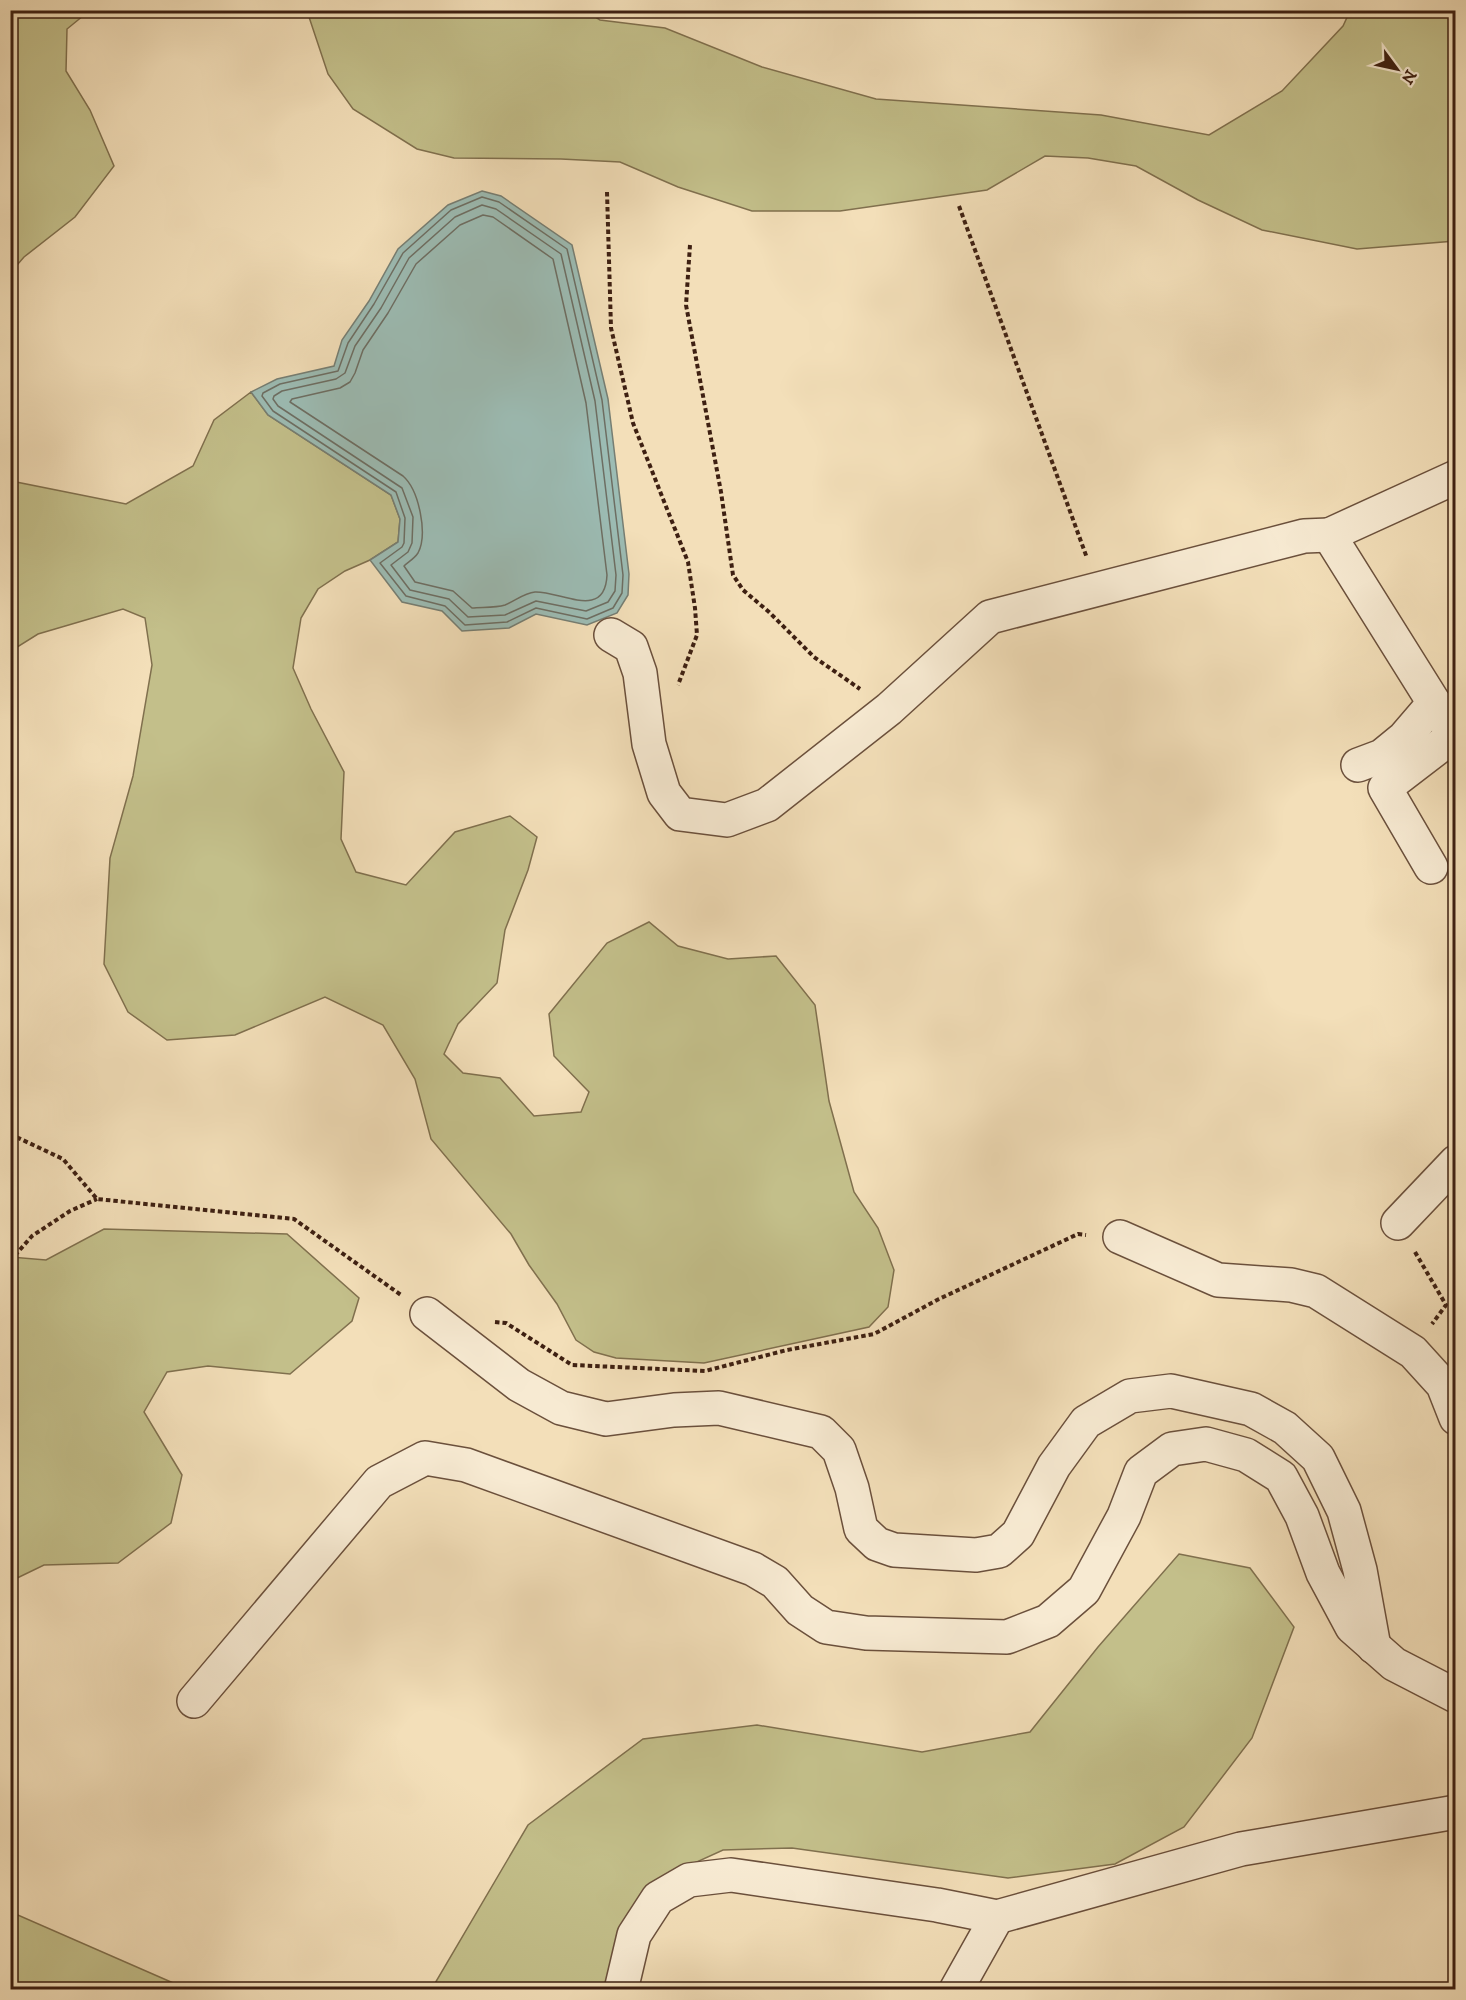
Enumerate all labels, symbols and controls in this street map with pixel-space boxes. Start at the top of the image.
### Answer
north arrow [1367,39,1427,99]
text: N [1397,66,1421,88]

